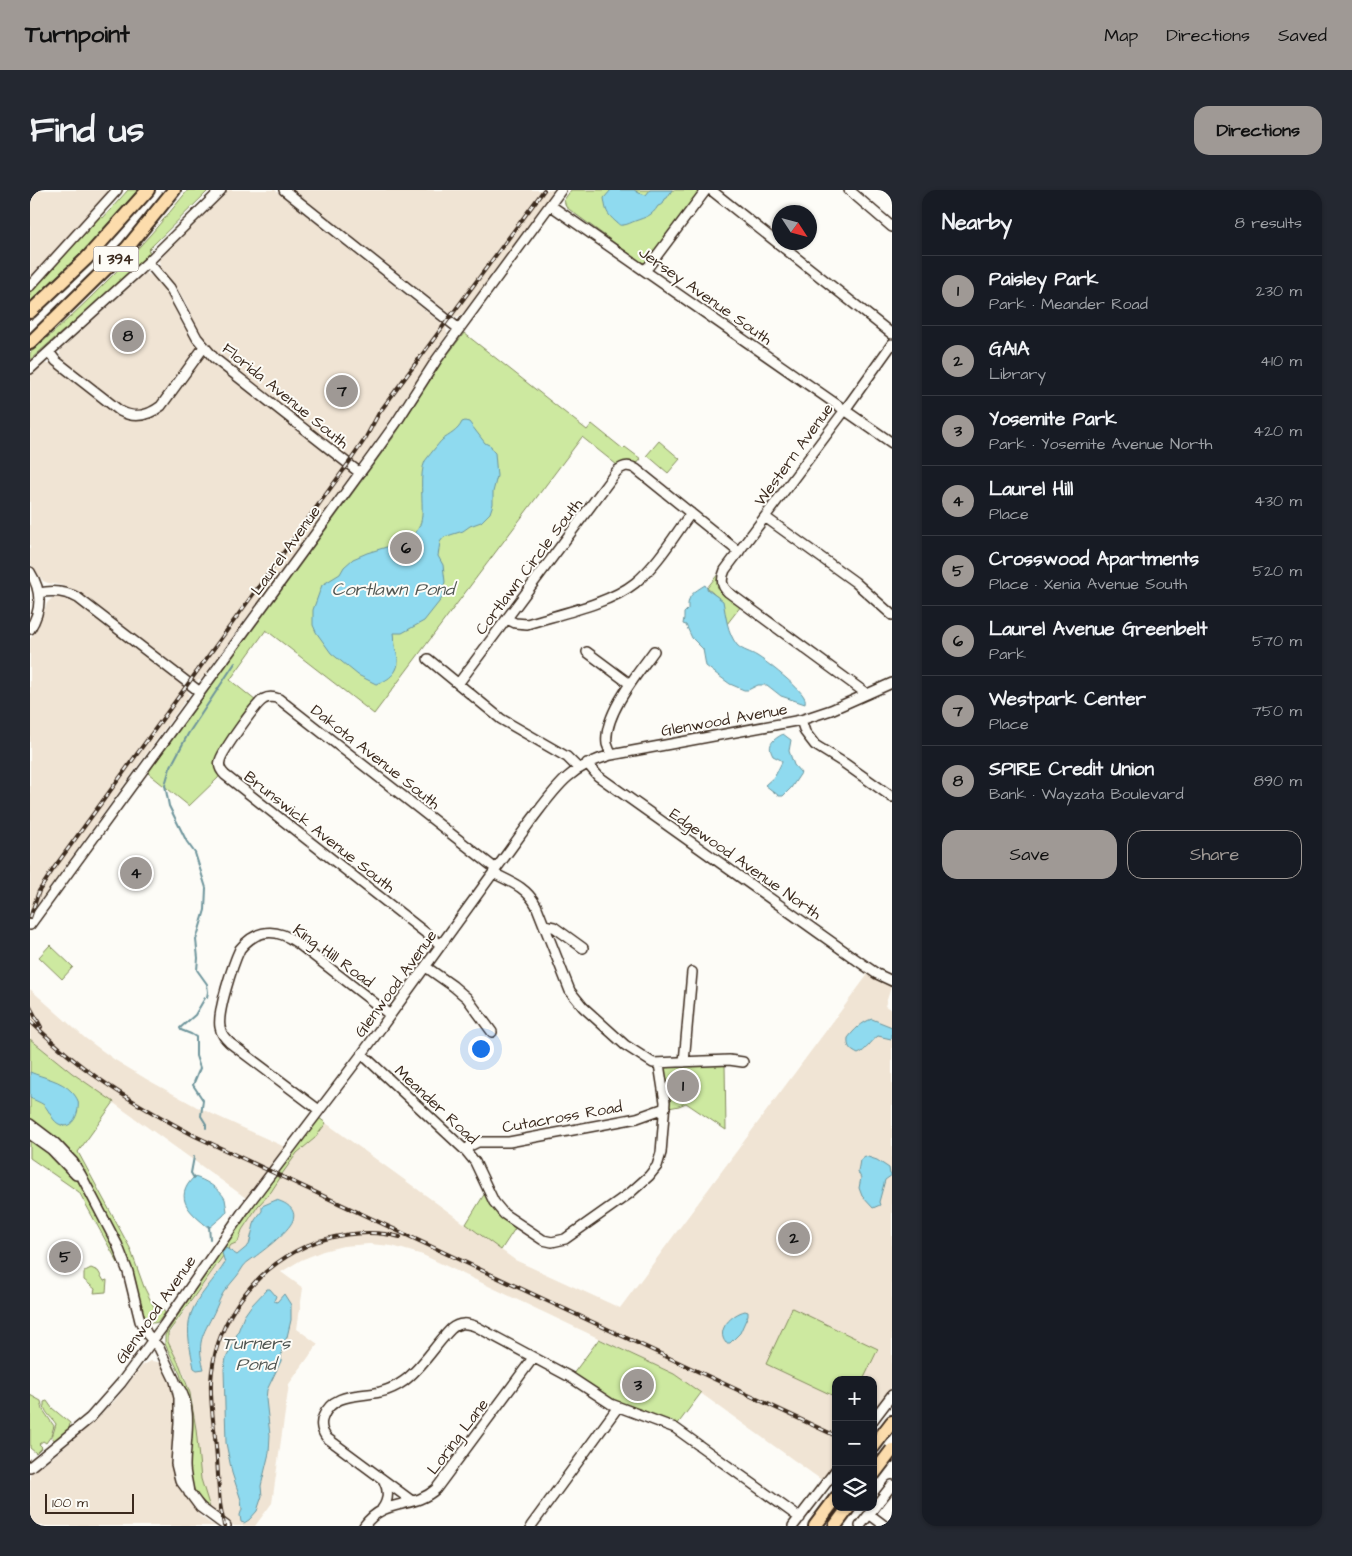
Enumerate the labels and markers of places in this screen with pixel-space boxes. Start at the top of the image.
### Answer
pin: 8 [112,317,144,355]
pin: 7 [326,372,358,410]
pin: 6 [390,529,422,567]
pin: 4 [120,854,152,892]
pin: 1 [667,1067,699,1105]
pin: 2 [778,1219,810,1257]
pin: 5 [49,1238,81,1276]
pin: 3 [622,1366,654,1404]

